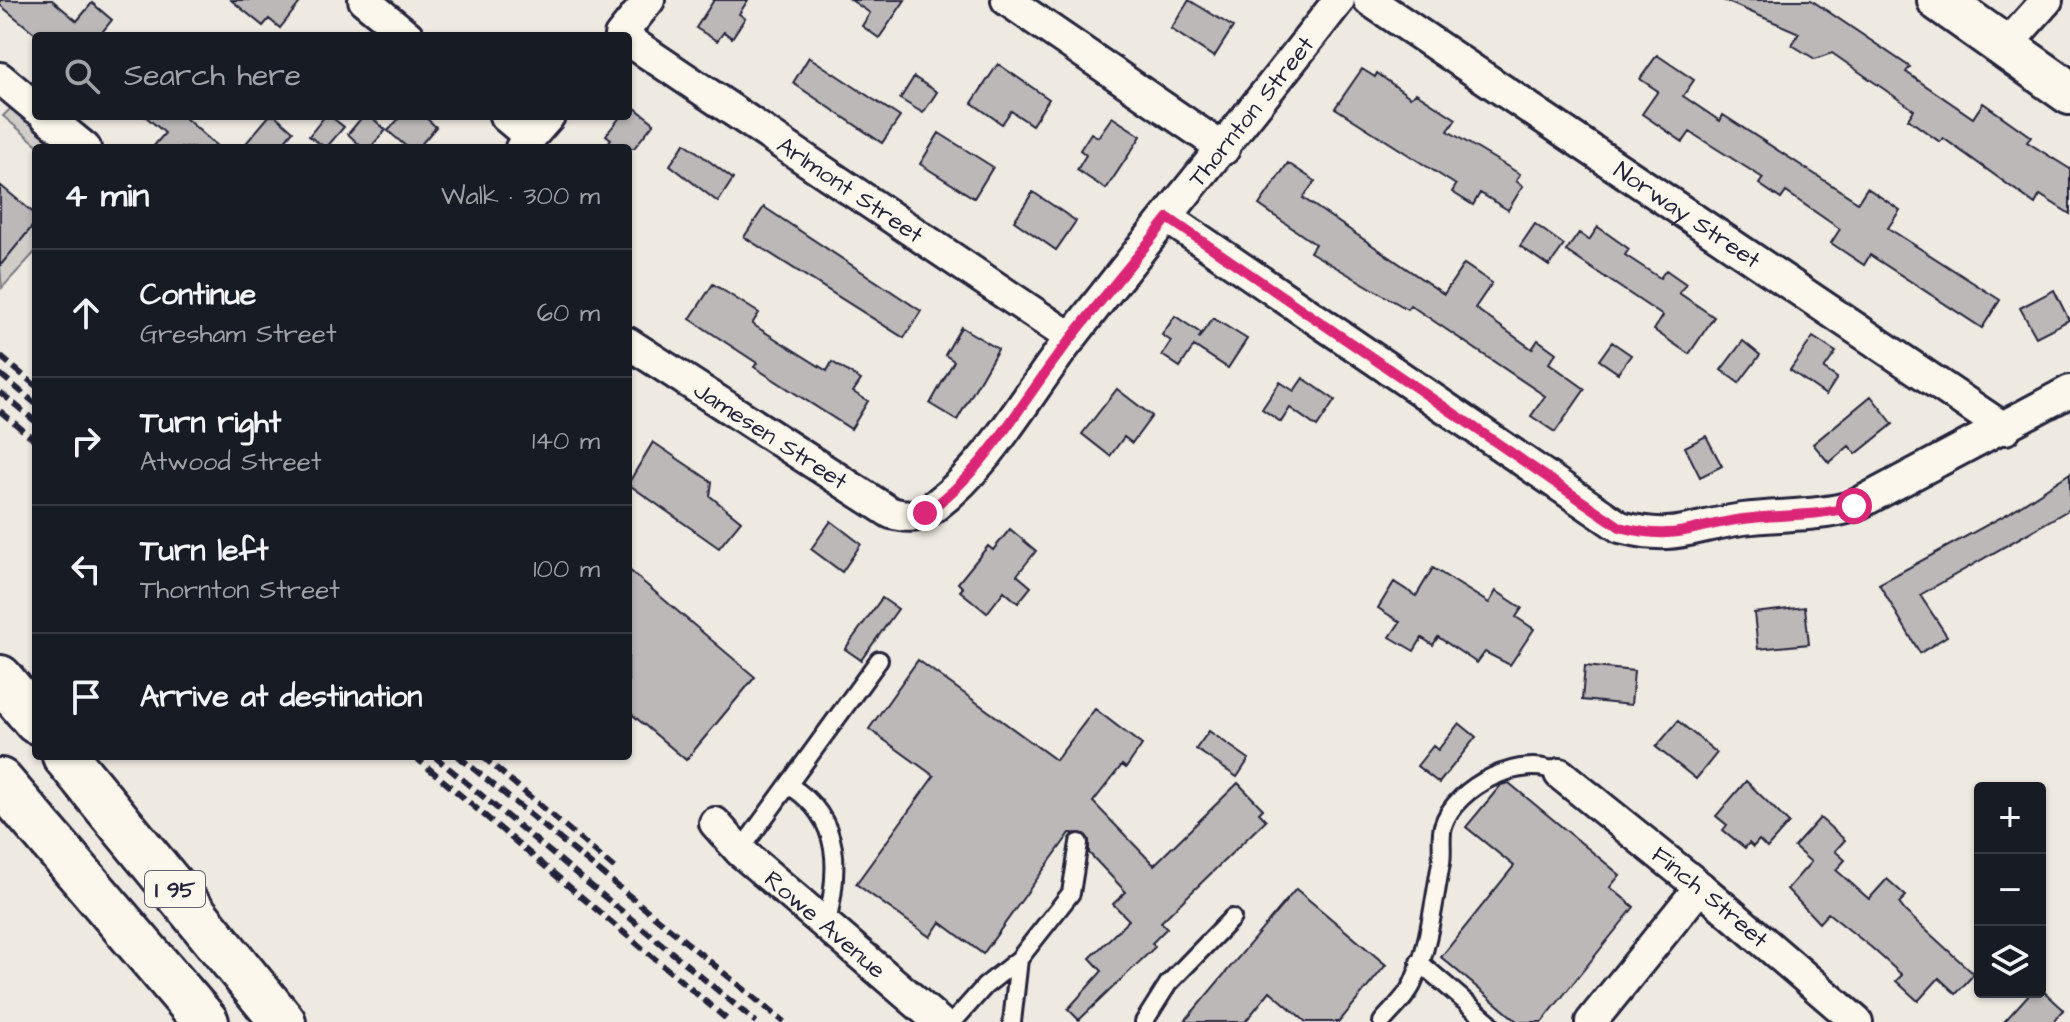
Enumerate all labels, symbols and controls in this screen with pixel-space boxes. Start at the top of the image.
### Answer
street label: Thornton Street [1181,29,1323,195]
search box [32,32,632,120]
icon: search [60,54,104,98]
text: Search here [124,55,301,97]
street label: Arlmont Street [770,129,930,252]
street label: Norway Street [1607,154,1767,277]
text: 4 min [64,172,149,220]
text: Walk · 300 m [441,178,600,214]
text: Continue [140,274,256,316]
icon: ahead [64,291,108,335]
text: 60 m [537,295,600,331]
text: Gresham Street [140,316,336,352]
street label: Jamesen Street [687,374,854,499]
text: Turn right [140,402,281,444]
icon: right [64,419,108,463]
text: 140 m [532,423,600,459]
text: Atwood Street [140,444,321,480]
route start [1836,488,1872,524]
route end [907,495,943,531]
text: Turn left [140,530,268,572]
icon: left [64,547,108,591]
text: 100 m [533,551,600,587]
text: Thornton Street [140,572,340,608]
icon: arrive [64,675,108,719]
text: Arrive at destination [140,676,422,718]
map controls [1974,782,2046,998]
button: + [1974,782,2046,854]
street label: Finch Street [1644,838,1776,957]
button: − [1974,854,2046,926]
street label: Rowe Avenue [756,863,893,987]
road number: I 95 [145,871,205,907]
button: layers [1974,926,2046,998]

